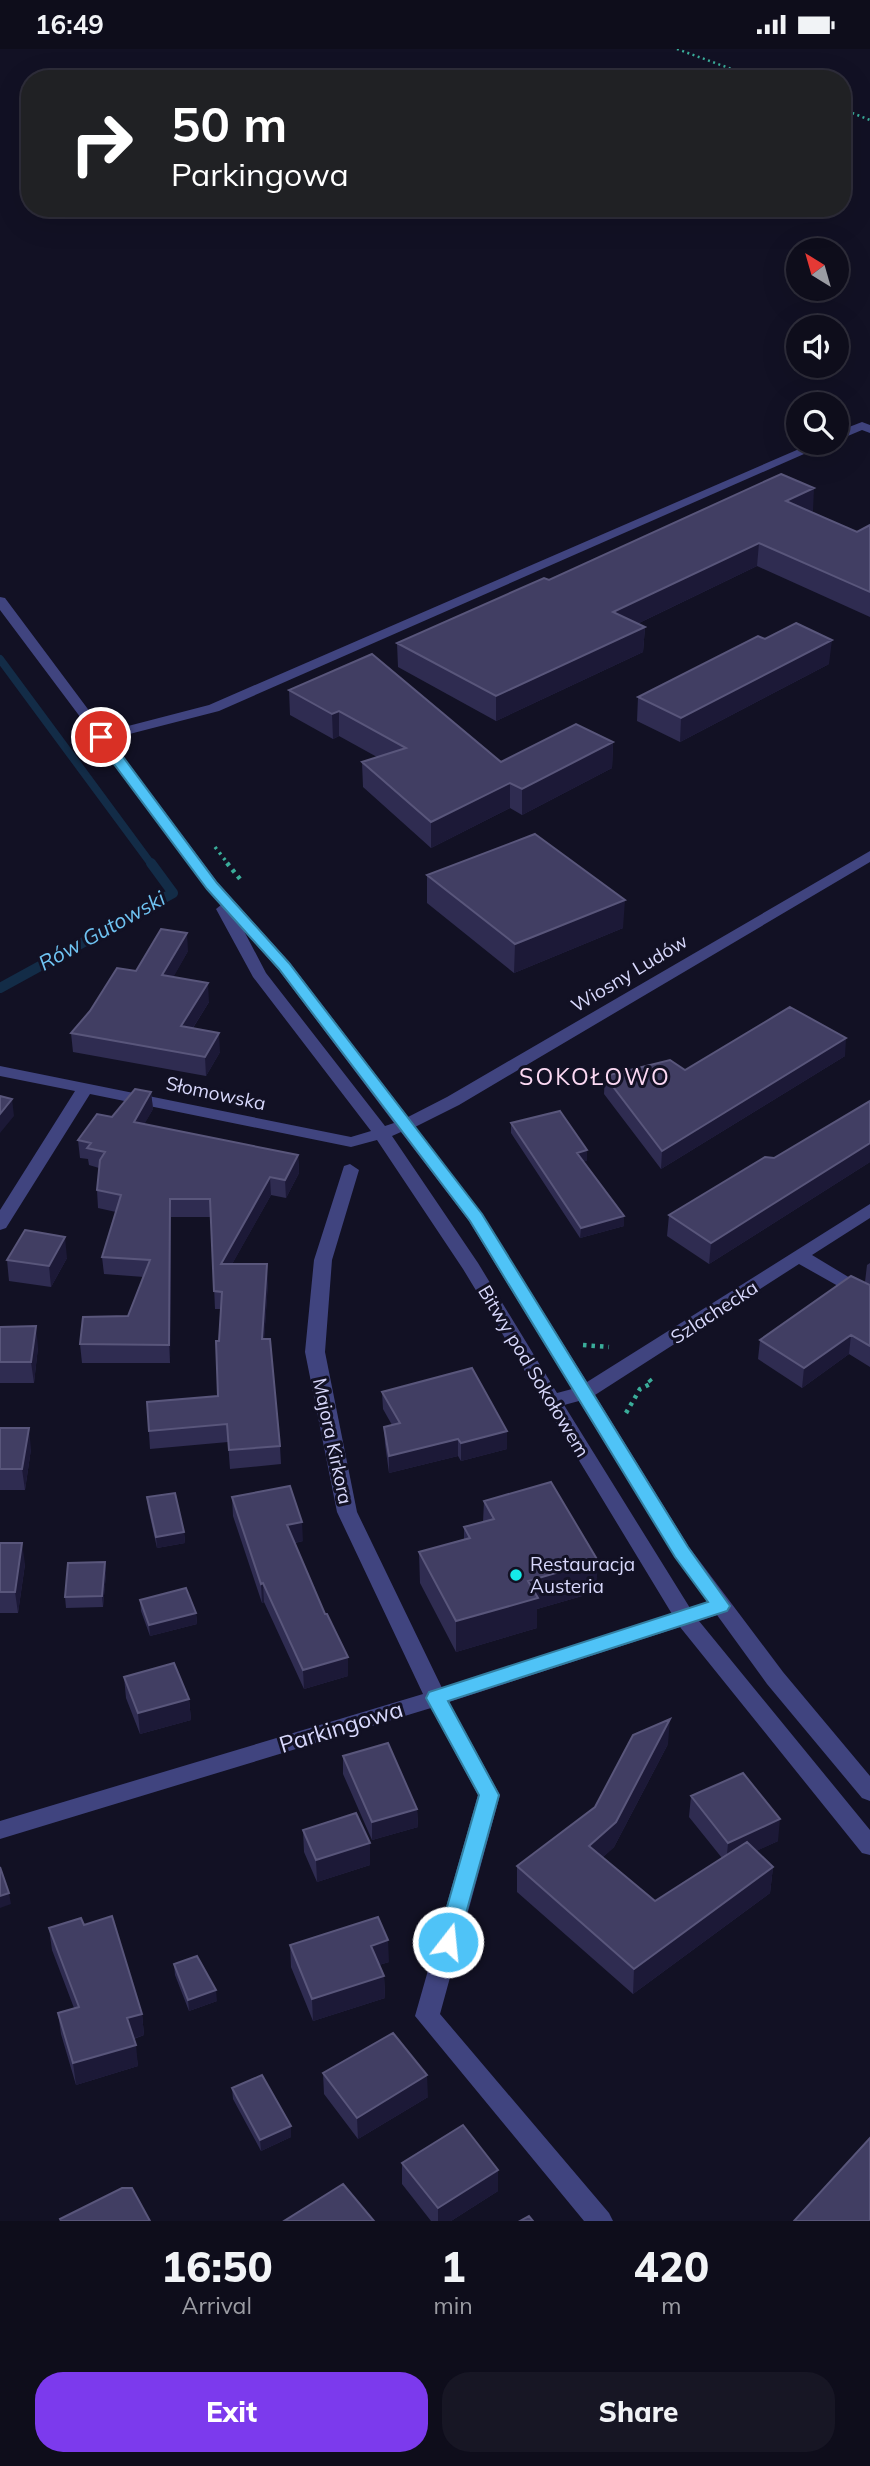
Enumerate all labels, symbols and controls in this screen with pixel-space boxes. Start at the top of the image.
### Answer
text: 16:49 [35,8,104,41]
text: 50 m [171,93,287,154]
icon: right [56,98,147,189]
text: Parkingowa [171,154,349,194]
north arrow [786,238,849,301]
map controls [786,238,849,455]
button: sound [786,315,849,378]
button: search [786,392,849,455]
pin [71,707,131,767]
icon: arrive [82,718,120,756]
water label: Rów Gutowski [34,884,170,976]
street label: Wiosny Ludów [566,929,692,1017]
district label: SOKOŁOWO [519,1062,671,1091]
street label: Słomowska [164,1071,268,1115]
street label: Szlachecka [666,1275,762,1349]
street label: Bitwy pod Sokołowem [473,1281,595,1461]
street label: Majora Kirkora [308,1376,358,1506]
place label: Restauracja Austeria [530,1552,635,1598]
marker: Restauracja Austeria [508,1567,524,1583]
street label: Parkingowa [276,1694,406,1759]
position arrow [411,1905,485,1979]
text: 16:50 [161,2240,273,2293]
text: 1 [440,2240,466,2293]
text: 420 [634,2240,709,2293]
text: Arrival [182,2291,252,2320]
text: min [433,2291,473,2320]
text: m [661,2291,681,2320]
button: Exit [35,2372,428,2452]
button: Share [442,2372,835,2452]

